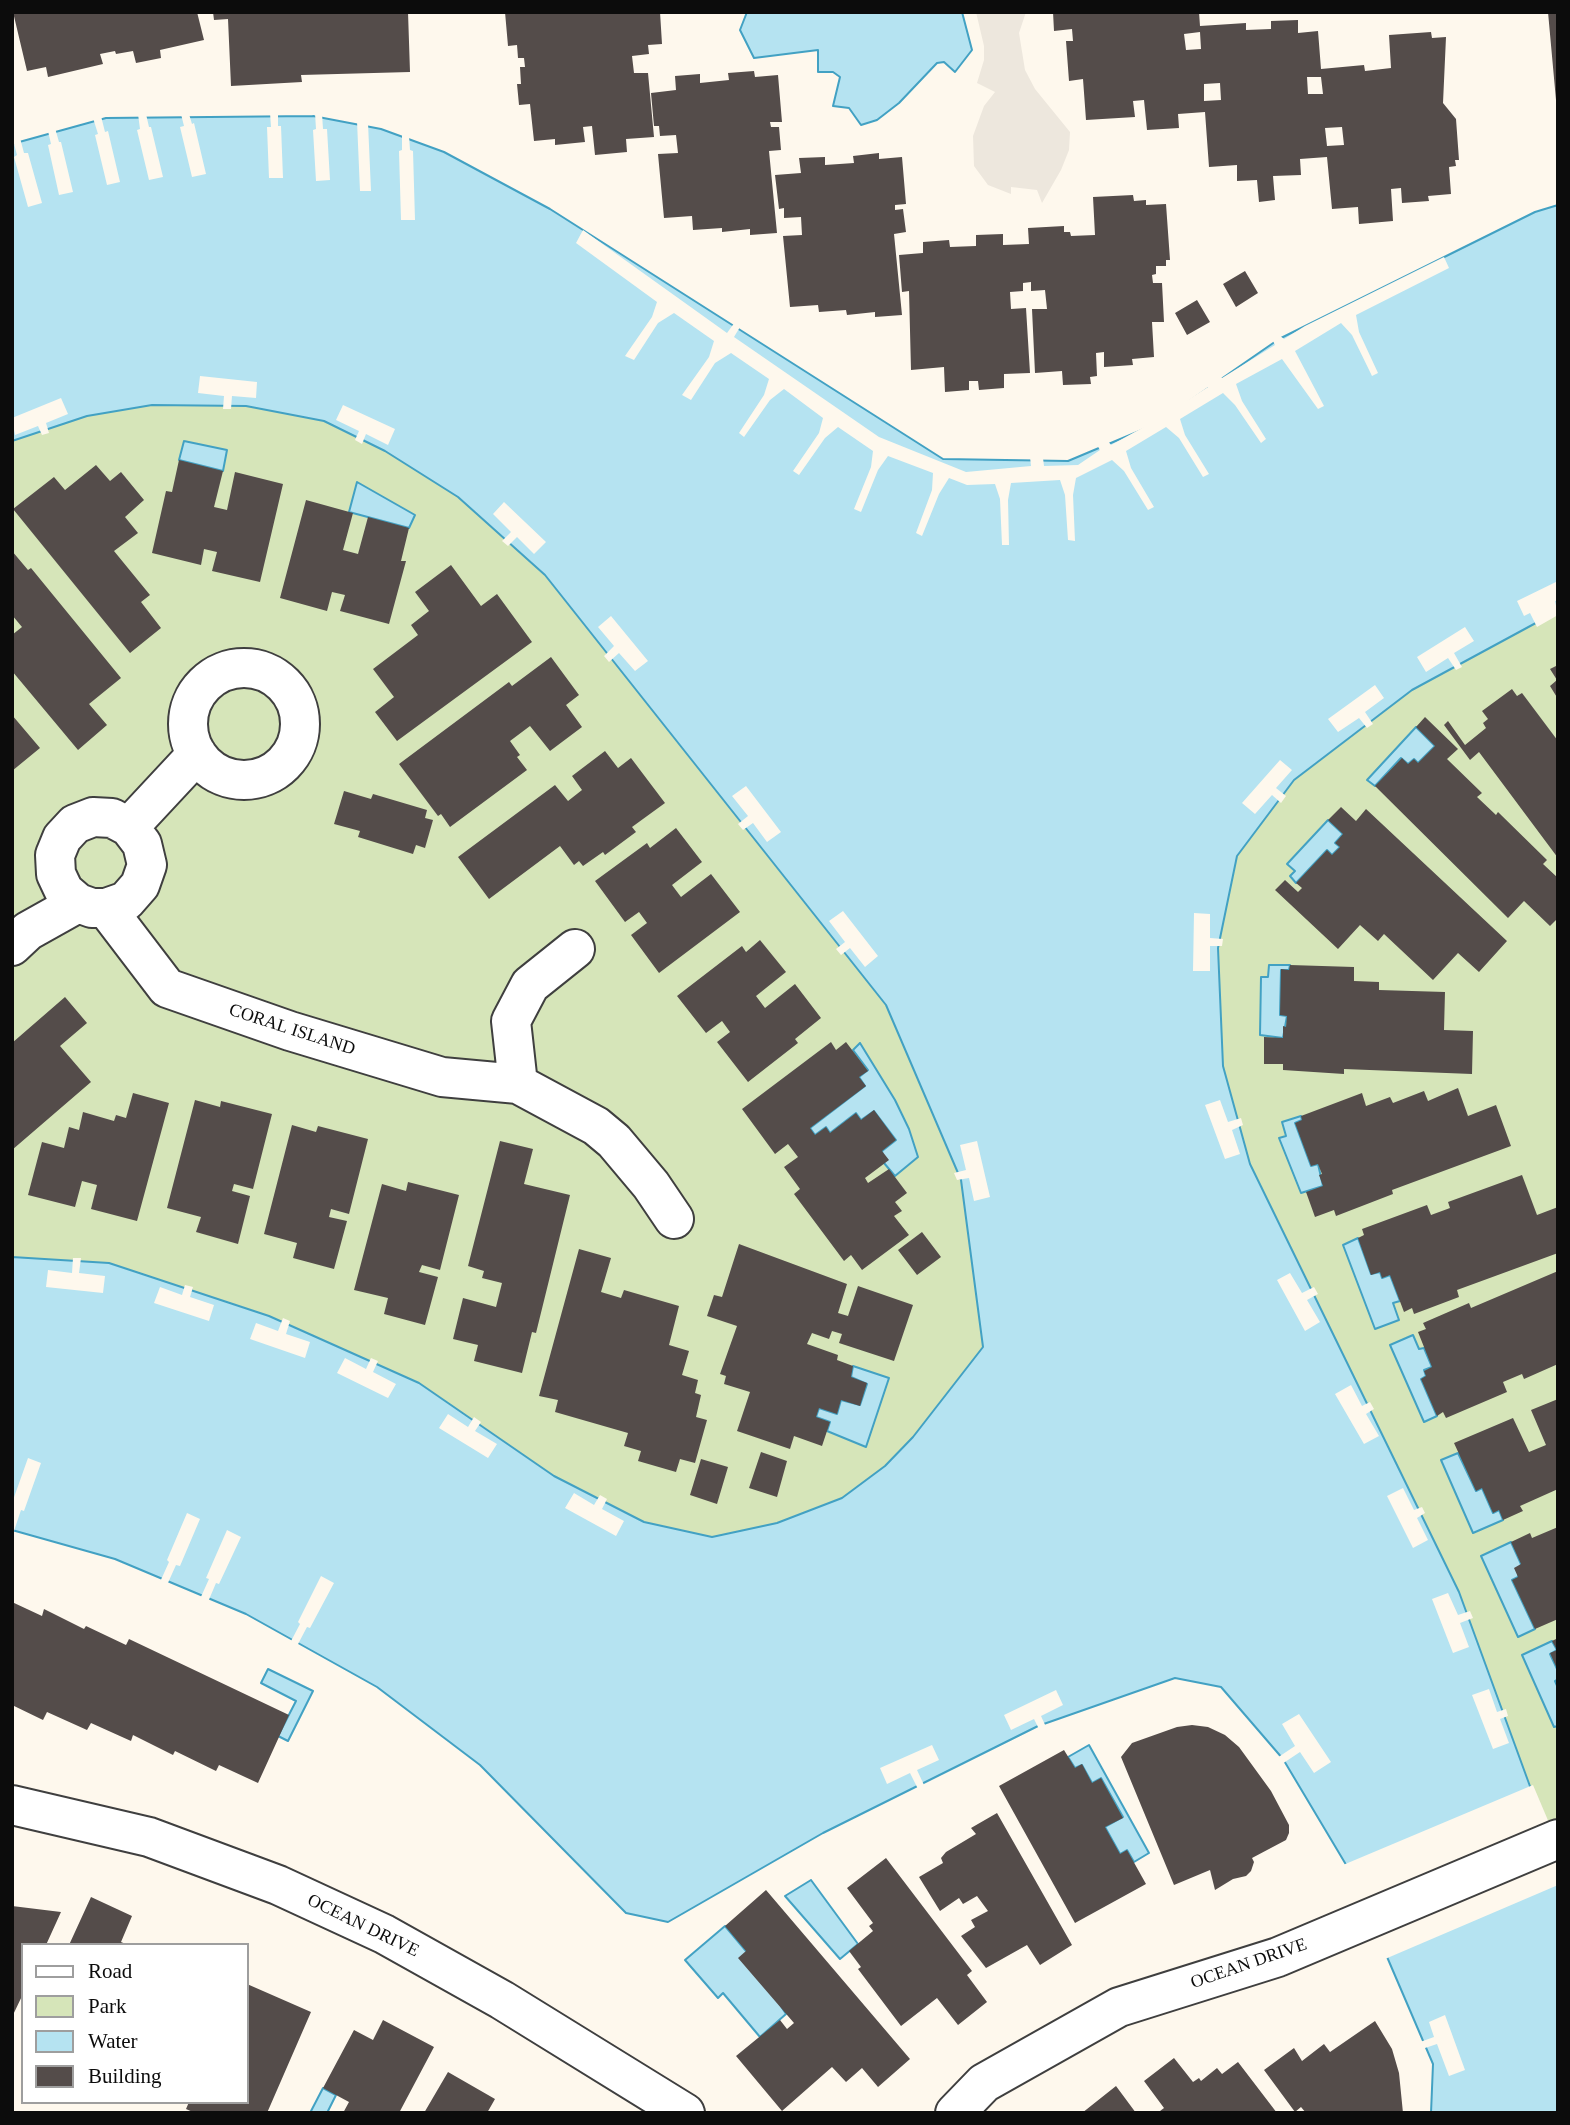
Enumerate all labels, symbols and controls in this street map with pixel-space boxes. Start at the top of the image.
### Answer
street label: CORAL ISLAND [226,999,358,1061]
street label: OCEAN DRIVE [304,1890,422,1962]
street label: OCEAN DRIVE [1188,1934,1310,1994]
legend [21,1943,248,2104]
text: Road [88,1959,132,1983]
text: Park [88,1994,127,2018]
text: Water [88,2029,138,2053]
text: Building [88,2064,162,2088]

